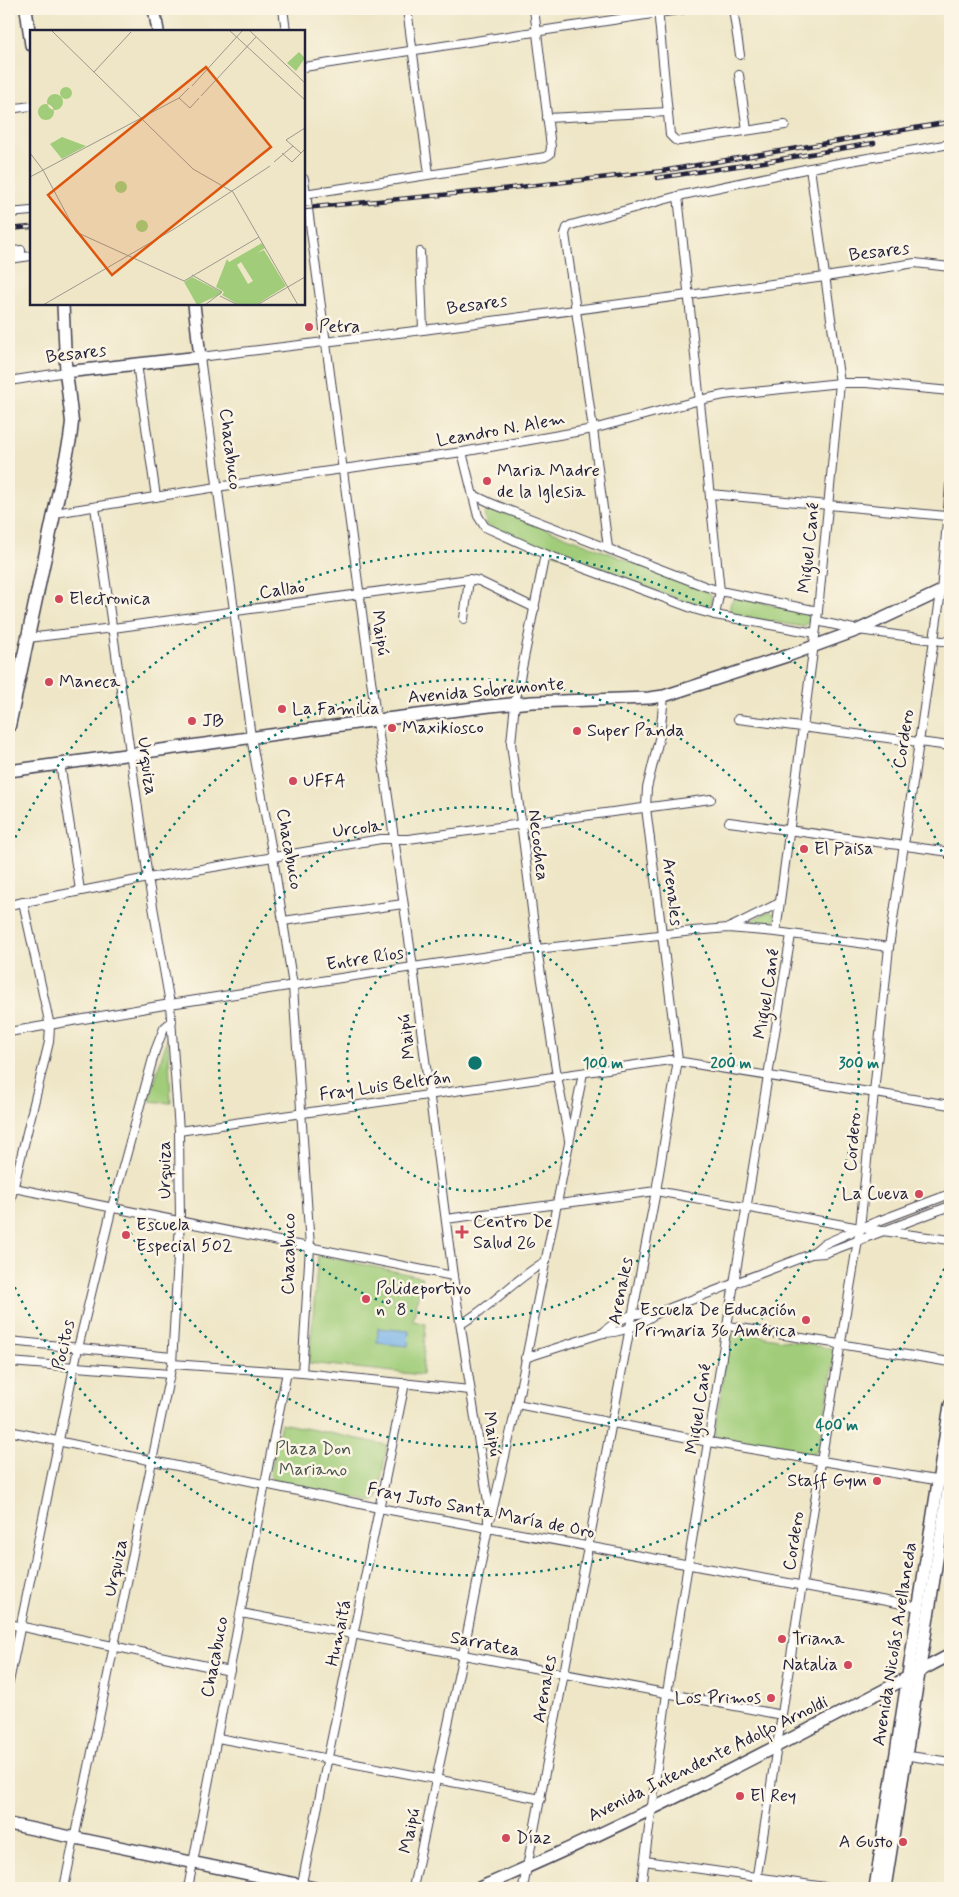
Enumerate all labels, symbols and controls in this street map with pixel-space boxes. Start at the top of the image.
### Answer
inset map [30,30,305,305]
street label: Besares [847,236,911,268]
street label: Besares [445,289,509,321]
place label: Petra [319,315,360,339]
marker: Petra [303,321,315,333]
street label: Besares [44,338,108,370]
street label: Chacabuco [213,407,247,491]
street label: Leandro N. Alem [435,407,567,453]
place label: Maria Madre de la Iglesia [497,459,600,504]
marker: Maria Madre de la Iglesia [481,475,493,487]
street label: Miguel Cané [792,501,828,595]
street label: Callao [258,575,306,605]
place label: Electronica [69,587,151,611]
marker: Electronica [53,593,65,605]
street label: Maipú [365,609,395,657]
place label: Maneca [59,670,120,694]
street label: Avenida Sobremonte [407,672,565,710]
marker: Maneca [43,676,55,688]
place label: La Familia [292,697,380,721]
marker: La Familia [276,703,288,715]
street label: Cordero [887,708,921,770]
place label: JB [202,709,223,733]
marker: JB [186,715,198,727]
place label: Maxikiosco [402,716,484,740]
place label: Super Panda [587,719,685,743]
marker: Maxikiosco [386,722,398,734]
marker: Super Panda [571,725,583,737]
street label: Urquiza [131,735,163,797]
place label: UFFA [303,769,346,793]
marker: UFFA [287,775,299,787]
street label: Chacabuco [270,807,308,891]
street label: Necochea [522,808,554,882]
street label: Urcola [331,814,383,844]
place label: El Paisa [814,837,873,861]
marker: El Paisa [798,843,810,855]
street label: Arenales [656,857,688,927]
street label: Entre Ríos [325,941,405,977]
street label: Miguel Cané [748,947,788,1041]
street label: Maipú [392,1013,422,1061]
centre of rings [466,1054,484,1072]
text: 100 m [583,1054,623,1074]
text: 200 m [711,1054,752,1074]
text: 300 m [839,1054,879,1074]
street label: Fray Luis Beltrán [318,1065,452,1107]
street label: Cordero [838,1111,868,1173]
street label: Urquiza [152,1141,178,1199]
place label: La Cueva [842,1182,909,1206]
marker: La Cueva [913,1188,925,1200]
place label: Centro De Salud 26 [473,1210,553,1255]
place label: Escuela Especial 502 [136,1213,233,1258]
street label: Chacabuco [276,1213,302,1295]
marker: Centro De Salud 26 [455,1225,469,1239]
marker: Escuela Especial 502 [120,1229,132,1241]
street label: Arenales [603,1255,639,1327]
place label: Polideportivo n° 8 [376,1277,471,1322]
marker: Polideportivo n° 8 [360,1293,372,1305]
place label: Escuela De Educación Primaria 36 América [634,1298,796,1343]
marker: Escuela De Educación Primaria 36 América [800,1314,812,1326]
street label: Pocitos [47,1317,81,1373]
street label: Miguel Cané [680,1362,720,1456]
street label: Maipú [477,1410,507,1458]
text: 400 m [816,1416,858,1436]
park label: Plaza Don Mariano [275,1437,351,1482]
place label: Staff Gym [787,1469,867,1493]
marker: Staff Gym [871,1475,883,1487]
street label: Fray Justo Santa María de Oro [365,1477,597,1545]
street label: Cordero [777,1510,811,1572]
street label: Urquiza [98,1537,134,1599]
street label: Avenida Nicolás Avellaneda [867,1540,923,1748]
street label: Humaitá [320,1598,358,1668]
street label: Chacabuco [195,1614,235,1700]
street label: Sarratea [448,1625,522,1663]
place label: Triana [792,1627,845,1651]
marker: Triana [776,1633,788,1645]
street label: Arenales [527,1653,563,1725]
place label: Natalia [783,1653,838,1677]
marker: Natalia [842,1659,854,1671]
place label: Los Primos [675,1686,761,1710]
street label: Avenida Intendente Adolfo Arnoldi [584,1690,833,1829]
marker: Los Primos [765,1692,777,1704]
place label: El Rey [750,1784,796,1808]
marker: El Rey [734,1790,746,1802]
street label: Maipú [394,1806,426,1856]
place label: Díaz [516,1826,552,1850]
place label: A Gusto [839,1830,893,1854]
marker: Díaz [500,1832,512,1844]
marker: A Gusto [897,1836,909,1848]

